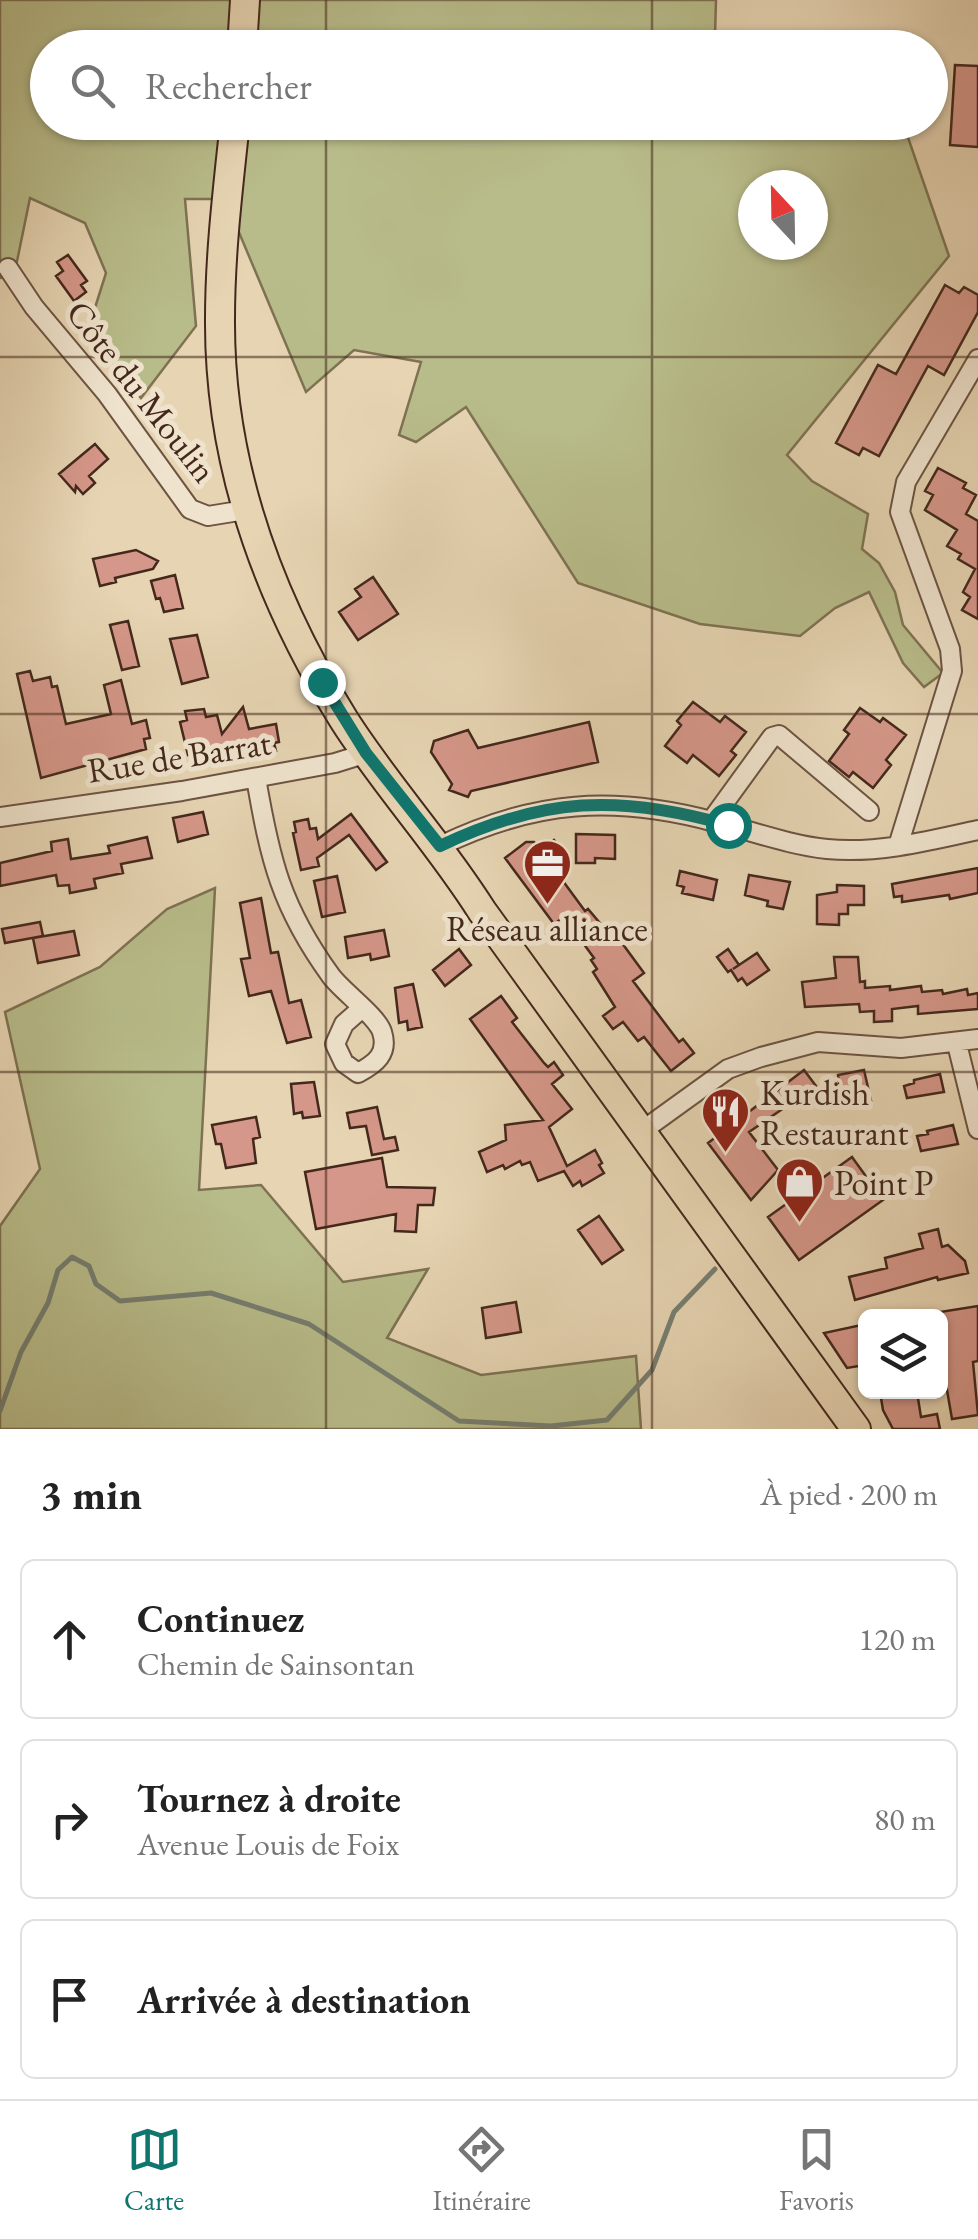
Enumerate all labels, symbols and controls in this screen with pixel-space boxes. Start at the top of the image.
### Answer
search box [30,30,948,140]
icon: search [65,58,120,113]
text: Rechercher [145,61,312,110]
north arrow [738,170,828,260]
street label: Côte du Moulin [57,291,227,491]
route end [300,660,346,706]
street label: Rue de Barrat [84,719,274,793]
route start [706,803,752,849]
office icon: Réseau alliance [521,838,573,906]
place label: Réseau alliance [446,906,648,951]
place label: Kurdish Restaurant [760,1070,908,1155]
restaurant icon: Kurdish Restaurant [699,1086,751,1154]
shop icon: Point P [773,1156,825,1224]
place label: Point P [834,1160,933,1205]
map controls [858,1309,948,1399]
button: layers [858,1309,948,1399]
text: 3 min [40,1467,142,1522]
text: À pied · 200 m [760,1473,938,1515]
text: Continuez [137,1594,304,1643]
icon: ahead [42,1612,97,1667]
text: 120 m [859,1618,936,1660]
text: Chemin de Sainsontan [137,1643,415,1685]
text: Tournez à droite [137,1774,401,1823]
icon: right [42,1792,97,1847]
text: 80 m [874,1798,936,1840]
text: Avenue Louis de Foix [137,1823,399,1865]
icon: arrive [42,1972,97,2027]
text: Arrivée à destination [137,1975,471,2024]
tab: Carte [124,2122,184,2218]
tab: Itinéraire [432,2122,531,2218]
tab: Favoris [779,2122,854,2218]

